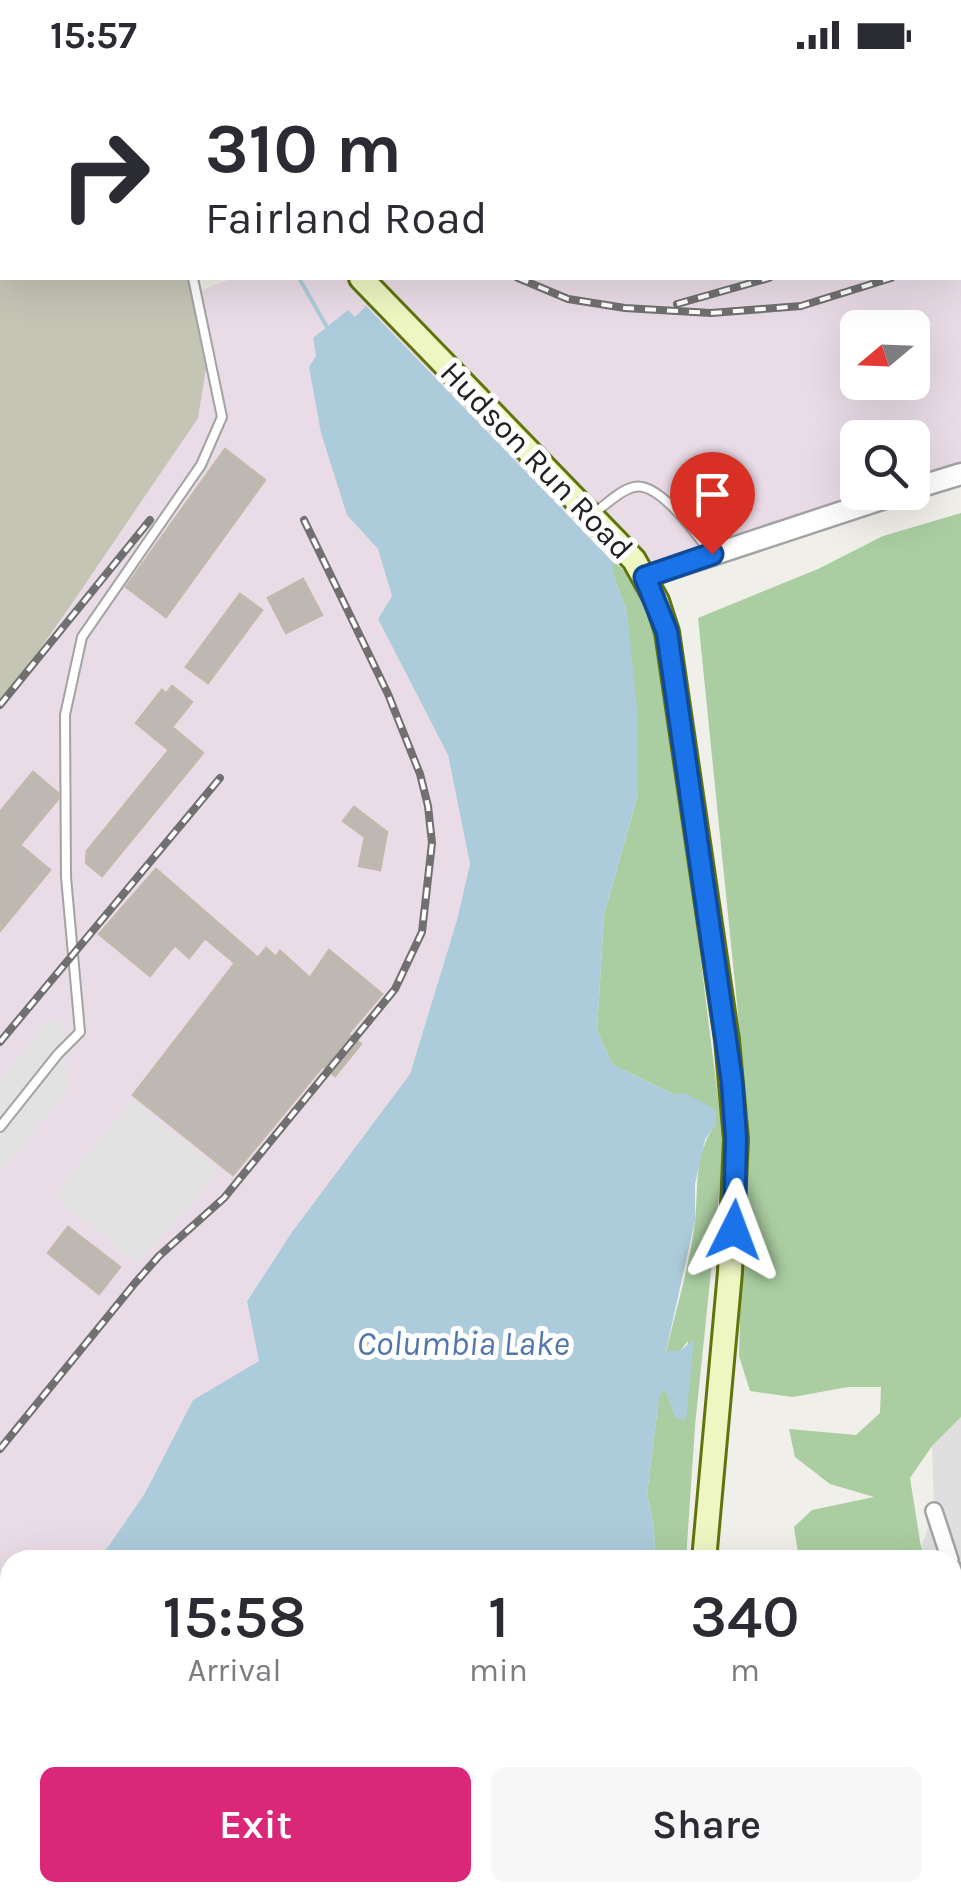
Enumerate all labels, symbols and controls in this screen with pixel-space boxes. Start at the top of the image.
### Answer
text: 15:57 [50,13,137,58]
text: 310 m [205,108,402,190]
icon: right [40,110,170,240]
text: Fairland Road [205,192,487,244]
north arrow [840,310,930,400]
map controls [840,310,930,510]
street label: Hudson Run Road [433,354,640,567]
button: search [840,420,930,510]
pin [670,452,755,555]
icon: arrive [685,467,740,522]
position arrow [682,1178,786,1282]
water label: Columbia Lake [356,1323,570,1364]
text: 15:58 [162,1582,306,1652]
text: 1 [488,1582,509,1652]
text: 340 [690,1582,799,1652]
text: Arrival [188,1652,281,1689]
text: min [469,1652,528,1689]
text: m [730,1652,760,1689]
button: Exit [40,1767,471,1882]
button: Share [491,1767,922,1882]

